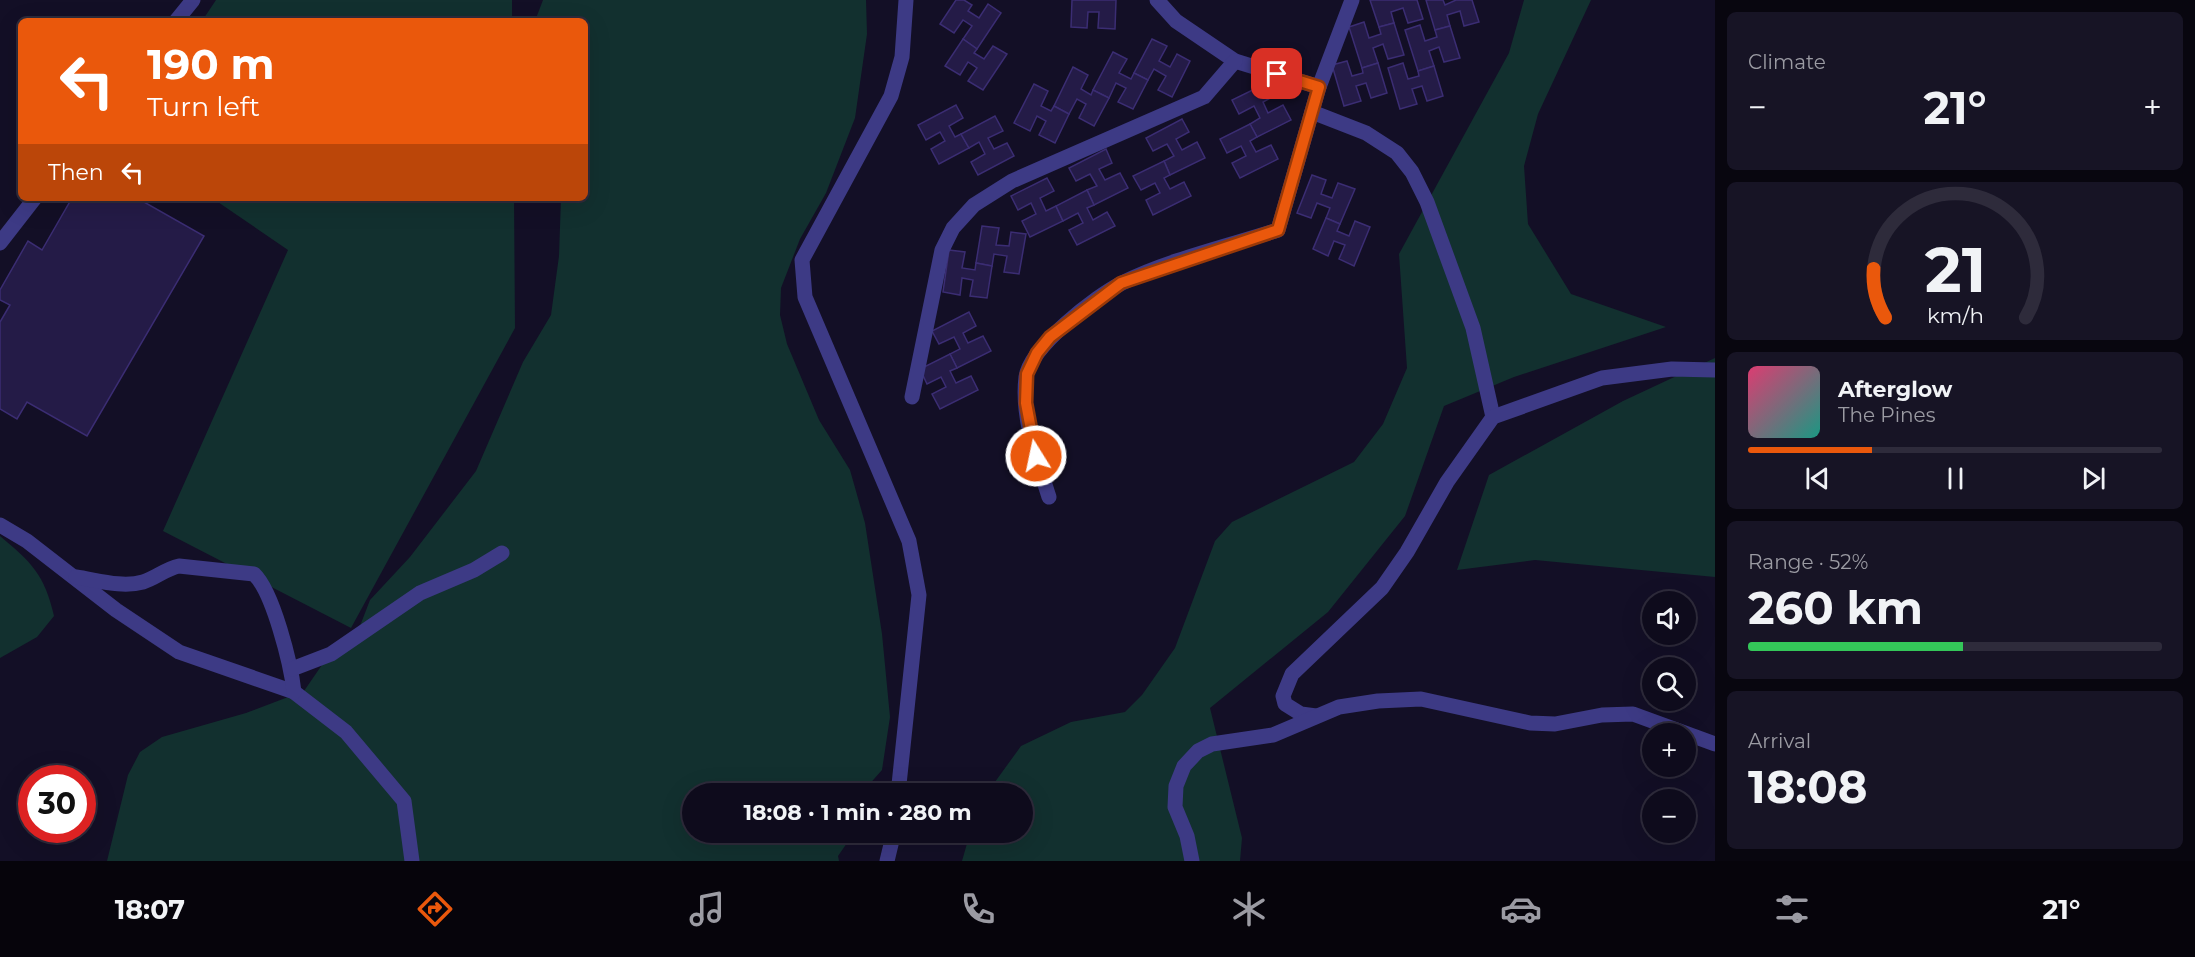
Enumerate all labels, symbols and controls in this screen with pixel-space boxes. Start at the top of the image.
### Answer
text: 190 m [147,38,275,90]
icon: left [48,42,126,120]
pin [1251,48,1302,99]
text: Climate [1748,50,1826,74]
icon: arrive [1260,57,1293,90]
text: 21° [1923,80,1987,135]
text: − [1748,87,1767,127]
text: + [2143,87,2162,127]
text: Turn left [147,90,260,123]
icon: left [116,156,149,189]
text: Then [48,159,104,186]
text: 21 [1924,232,1986,308]
text: km/h [1926,302,1984,328]
text: Afterglow [1838,376,1952,403]
text: The Pines [1838,403,1935,427]
position arrow [1004,424,1068,488]
icon: previous [1801,462,1834,495]
icon: pause [1939,462,1972,495]
icon: next [2077,462,2110,495]
text: Range · 52% [1748,550,1868,574]
text: 260 km [1748,580,1923,635]
map controls [1642,591,1696,843]
button: sound [1642,591,1696,645]
button: search [1642,657,1696,711]
button: + [1642,723,1696,777]
text: Arrival [1748,729,1811,753]
text: 18:08 [1748,759,1867,814]
speed limit sign: 30 [18,765,96,843]
button: − [1642,789,1696,843]
text: 18:08 · 1 min · 280 m [743,799,972,826]
icon: directions [414,888,456,930]
icon: music [686,888,728,930]
icon: phone [957,888,999,930]
icon: climate [1228,888,1270,930]
icon: car [1500,888,1542,930]
icon: filters [1771,888,1813,930]
text: 18:07 [115,893,185,926]
text: 21° [2042,893,2080,926]

